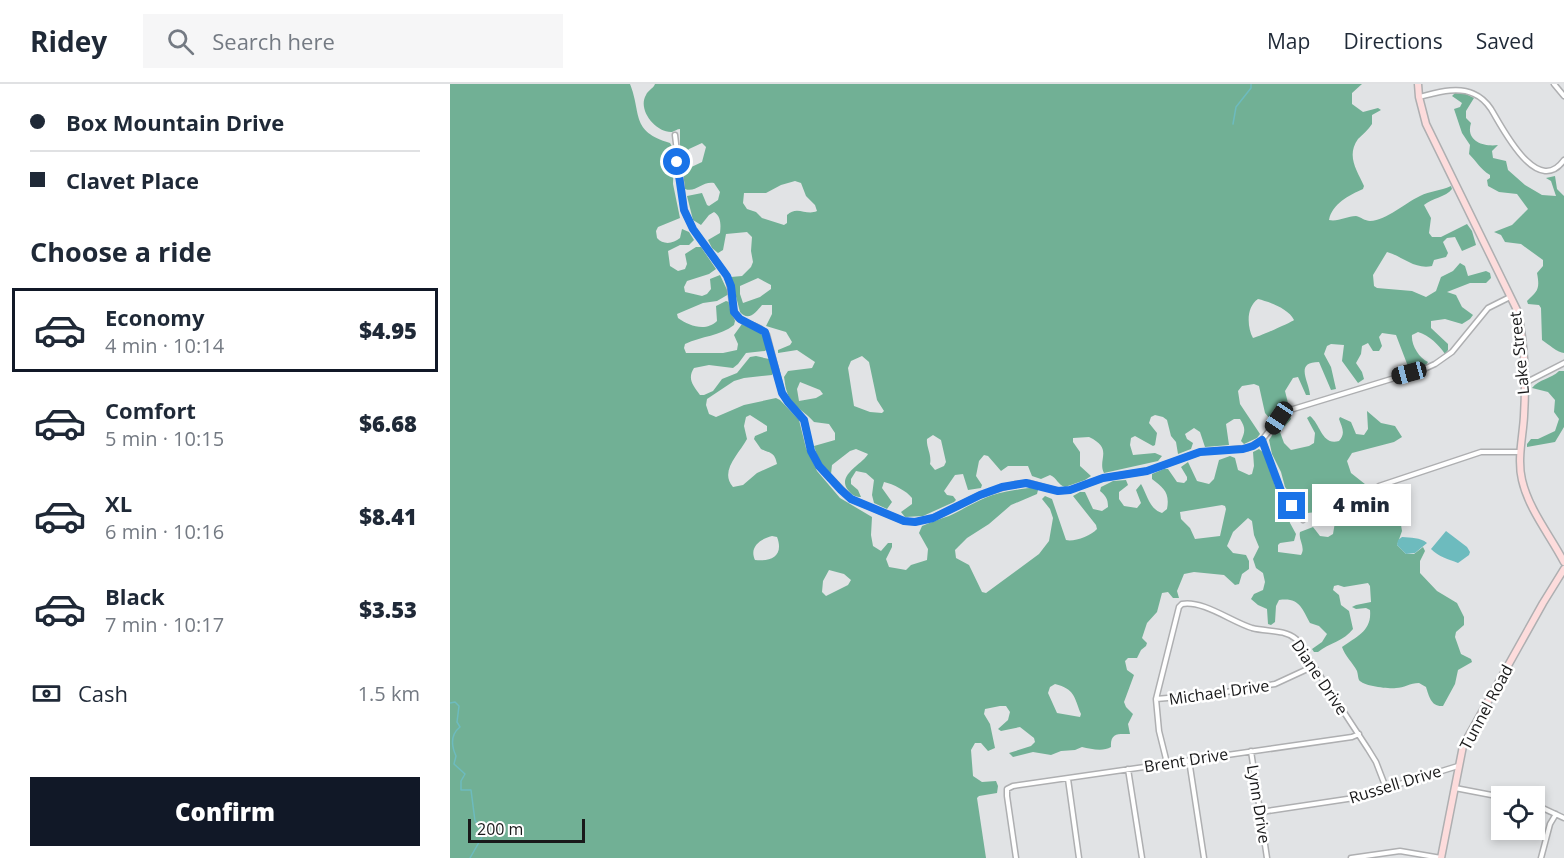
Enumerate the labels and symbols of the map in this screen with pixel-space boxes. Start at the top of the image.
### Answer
route start [663,148,690,175]
street label: Lake Street [1504,310,1534,396]
car [1389,360,1429,386]
car [1261,398,1297,438]
callout: 4 min [1313,485,1412,527]
route end [1278,492,1305,519]
street label: Diane Drive [1287,635,1353,719]
street label: Tunnel Road [1454,661,1518,753]
street label: Michael Drive [1167,674,1271,710]
street label: Brent Drive [1142,743,1230,777]
street label: Russell Drive [1346,760,1444,808]
street label: Lynn Drive [1242,763,1276,845]
scale bar [468,816,585,844]

